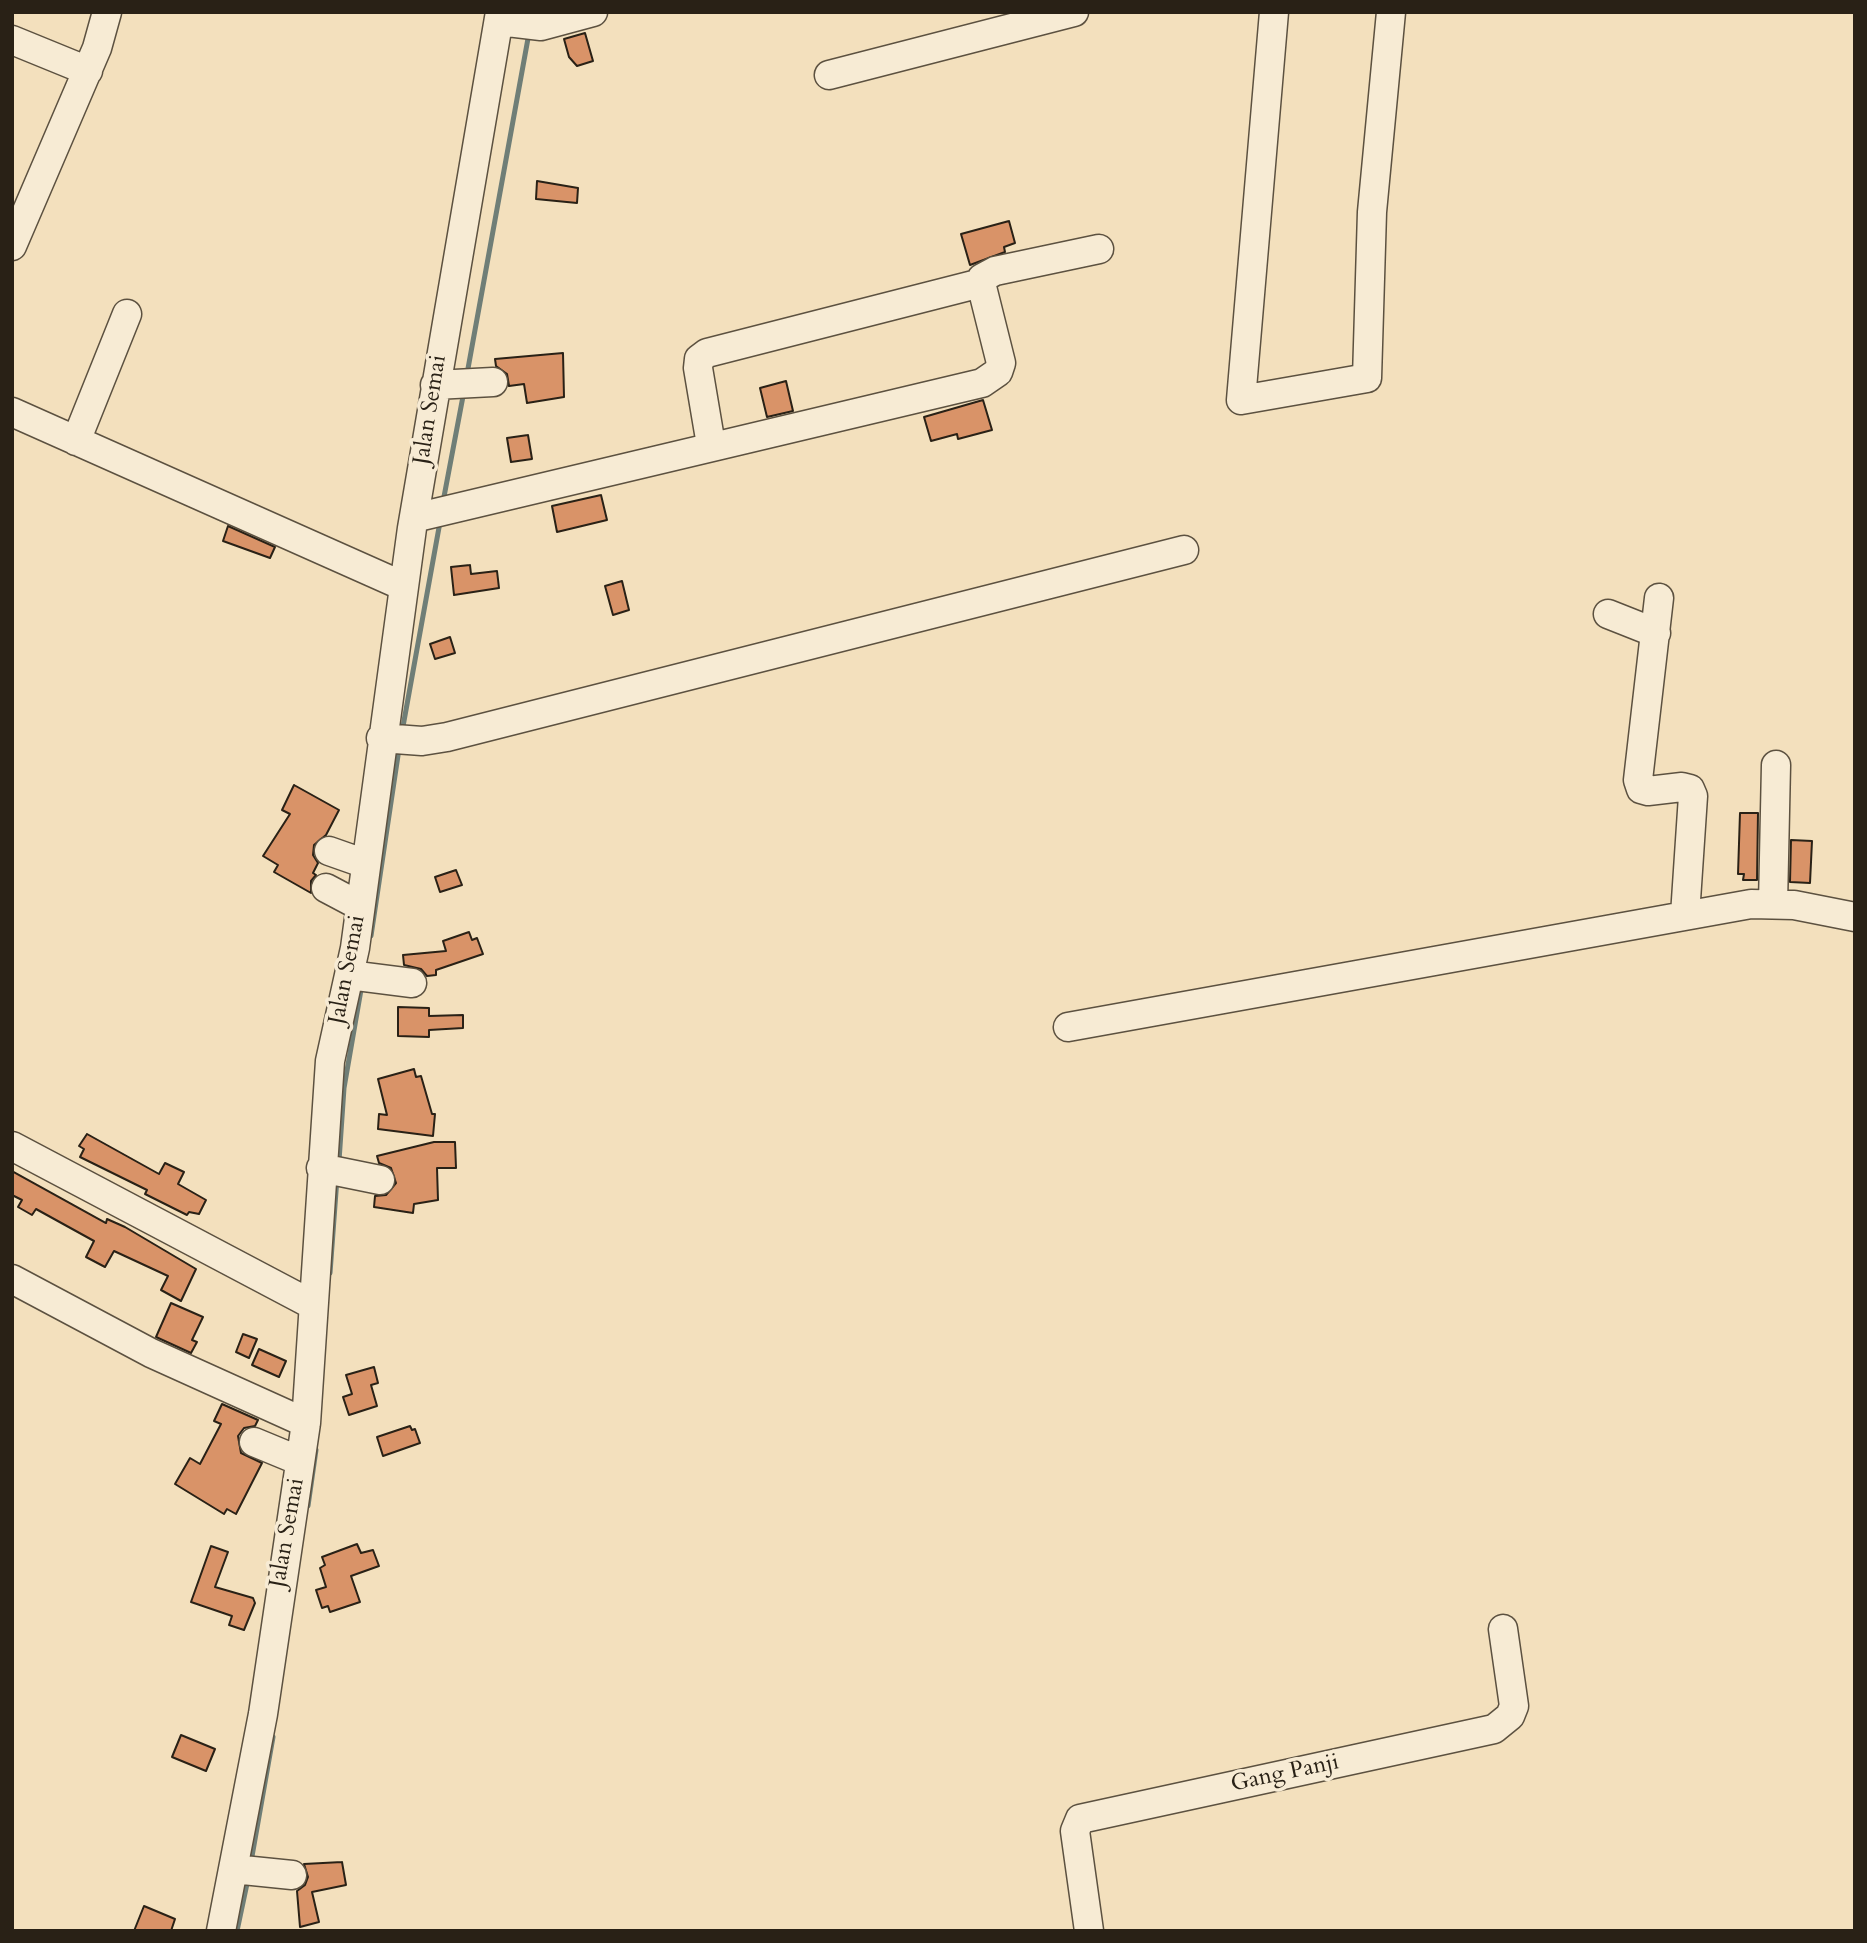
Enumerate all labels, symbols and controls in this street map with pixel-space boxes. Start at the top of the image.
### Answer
street label: Jalan Semai [409,353,453,467]
street label: Jalan Semai [324,913,372,1027]
street label: Jalan Semai [265,1476,311,1590]
street label: Gang Panji [1228,1749,1342,1799]

